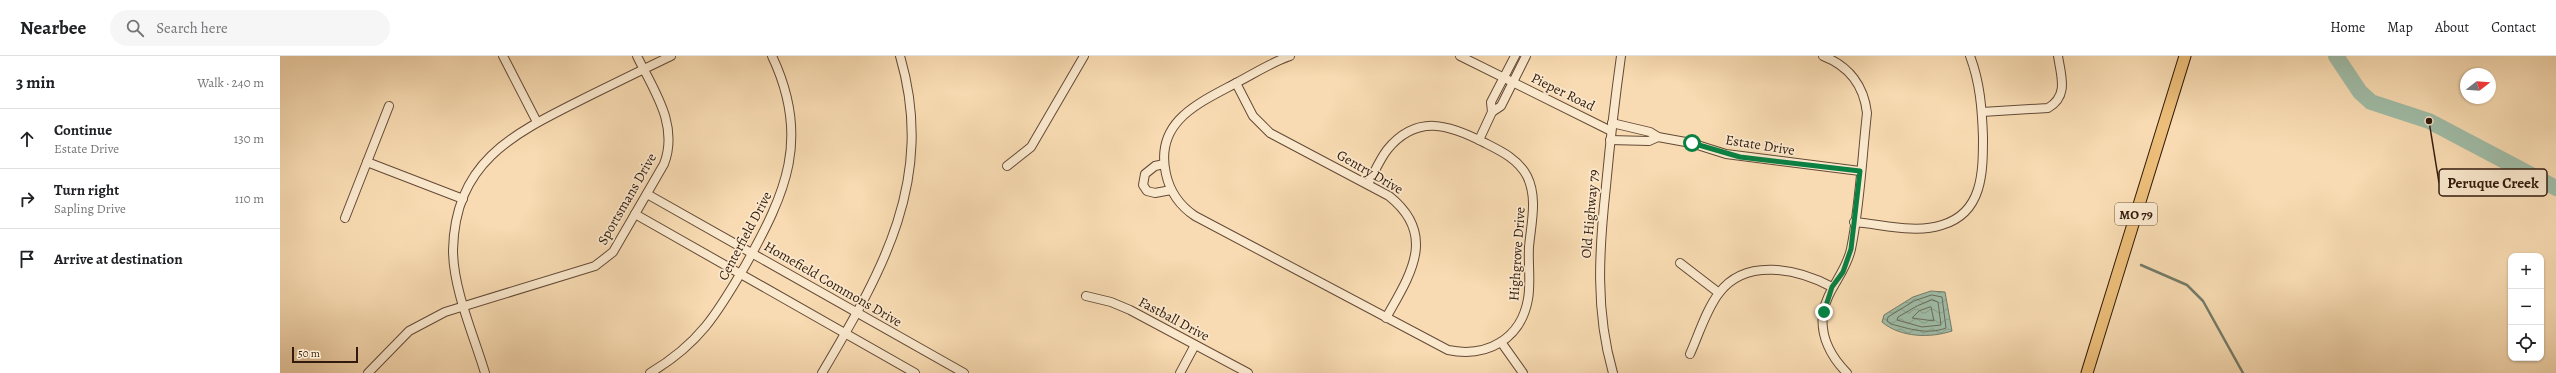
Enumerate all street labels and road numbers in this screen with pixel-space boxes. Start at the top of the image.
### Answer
street label: Pieper Road [1528,68,1598,116]
street label: Estate Drive [1724,130,1796,160]
street label: Gentry Drive [1333,145,1407,199]
street label: Sportsmans Drive [593,150,661,248]
street label: Old Highway 79 [1577,169,1603,259]
street label: Centerfield Drive [714,188,776,284]
road number: MO 79 [2115,203,2157,225]
street label: Highgrove Drive [1504,206,1530,302]
street label: Homefield Commons Drive [760,237,906,331]
street label: Fastball Drive [1135,292,1213,346]

